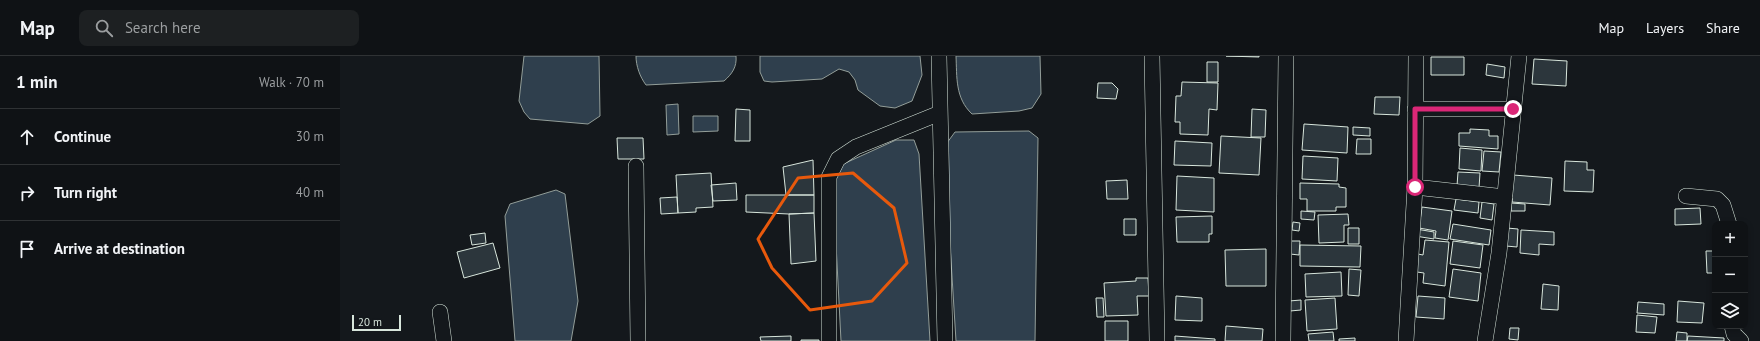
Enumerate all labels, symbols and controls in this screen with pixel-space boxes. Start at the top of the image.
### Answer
search box [79,10,359,46]
text: Map [20,16,55,40]
icon: search [93,17,115,39]
text: Search here [125,18,201,37]
text: Map [1598,19,1624,37]
text: Layers [1646,19,1684,37]
text: Share [1706,19,1740,37]
text: 1 min [16,71,57,93]
text: Walk · 70 m [259,74,324,91]
route end [1504,100,1522,118]
icon: ahead [16,126,38,148]
text: Continue [54,127,111,146]
text: 30 m [296,128,324,145]
route start [1406,178,1424,196]
icon: right [16,182,38,204]
text: Turn right [54,183,117,202]
text: 40 m [296,184,324,201]
map controls [1712,221,1748,329]
button: + [1712,221,1748,257]
icon: arrive [16,238,38,260]
text: Arrive at destination [54,239,185,258]
button: − [1712,257,1748,293]
button: layers [1712,293,1748,329]
scale bar [352,313,401,332]
text: 20 m [358,315,382,329]

